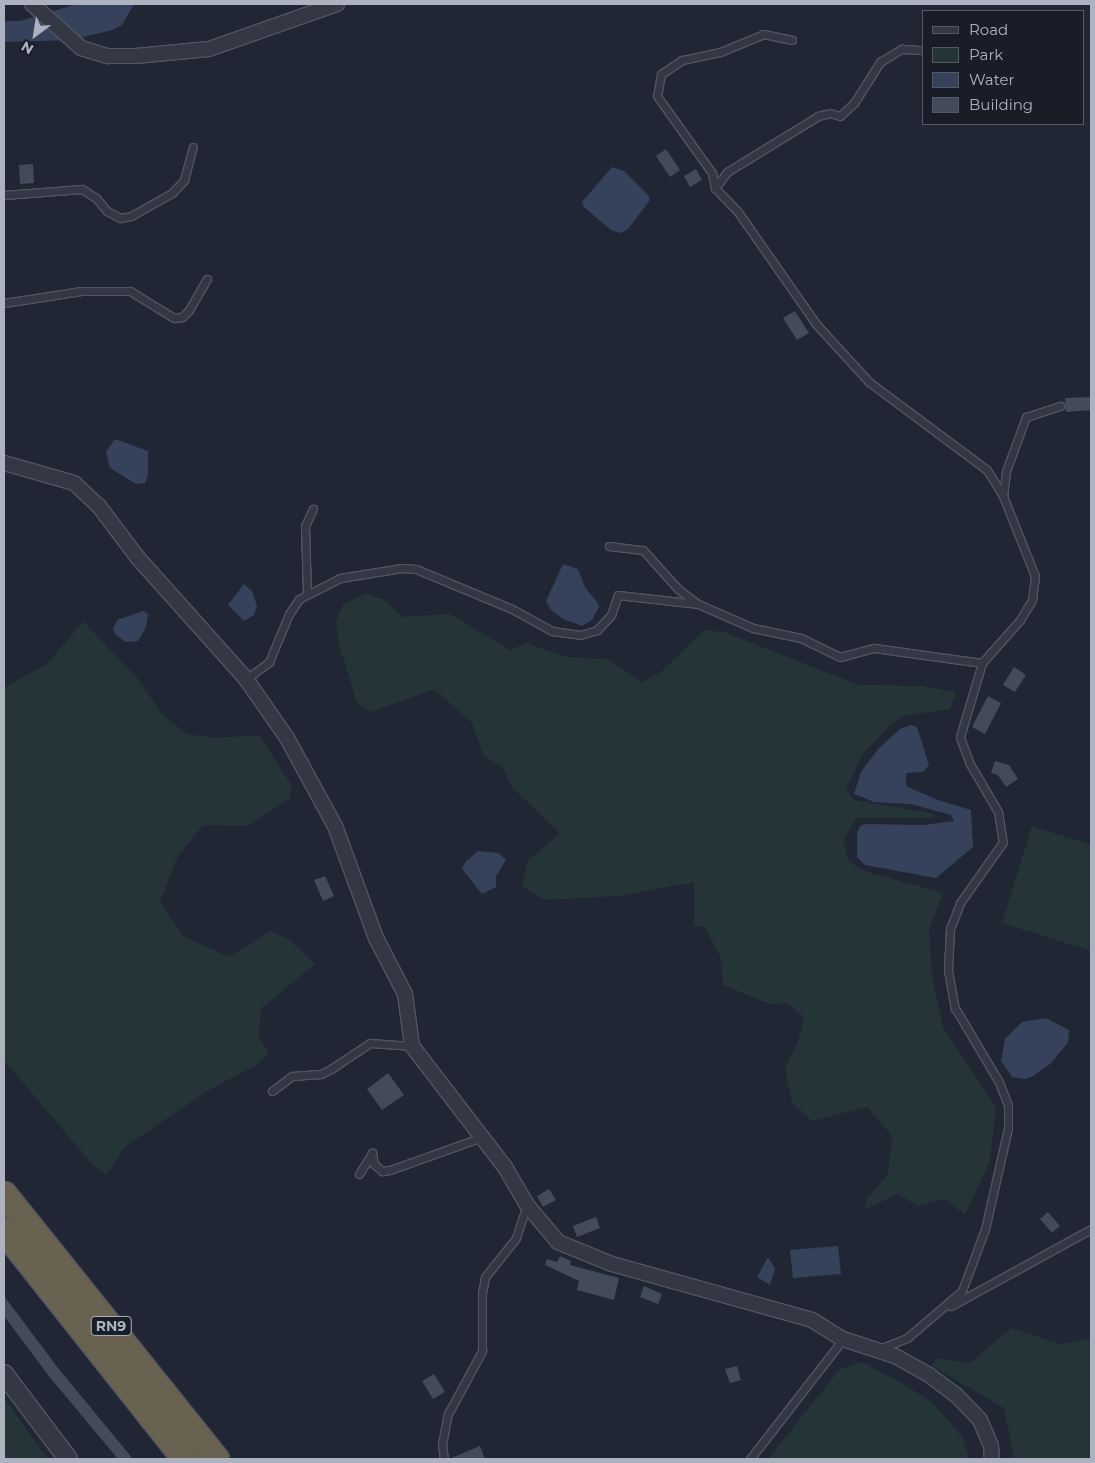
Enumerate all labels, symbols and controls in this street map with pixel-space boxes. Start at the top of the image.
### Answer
north arrow [10,10,60,60]
legend [922,10,1085,125]
text: Road [969,20,1008,39]
text: N [18,37,37,58]
text: Park [969,45,1003,64]
text: Water [969,70,1015,89]
text: Building [969,95,1033,114]
road number: RN9 [90,1314,132,1338]

